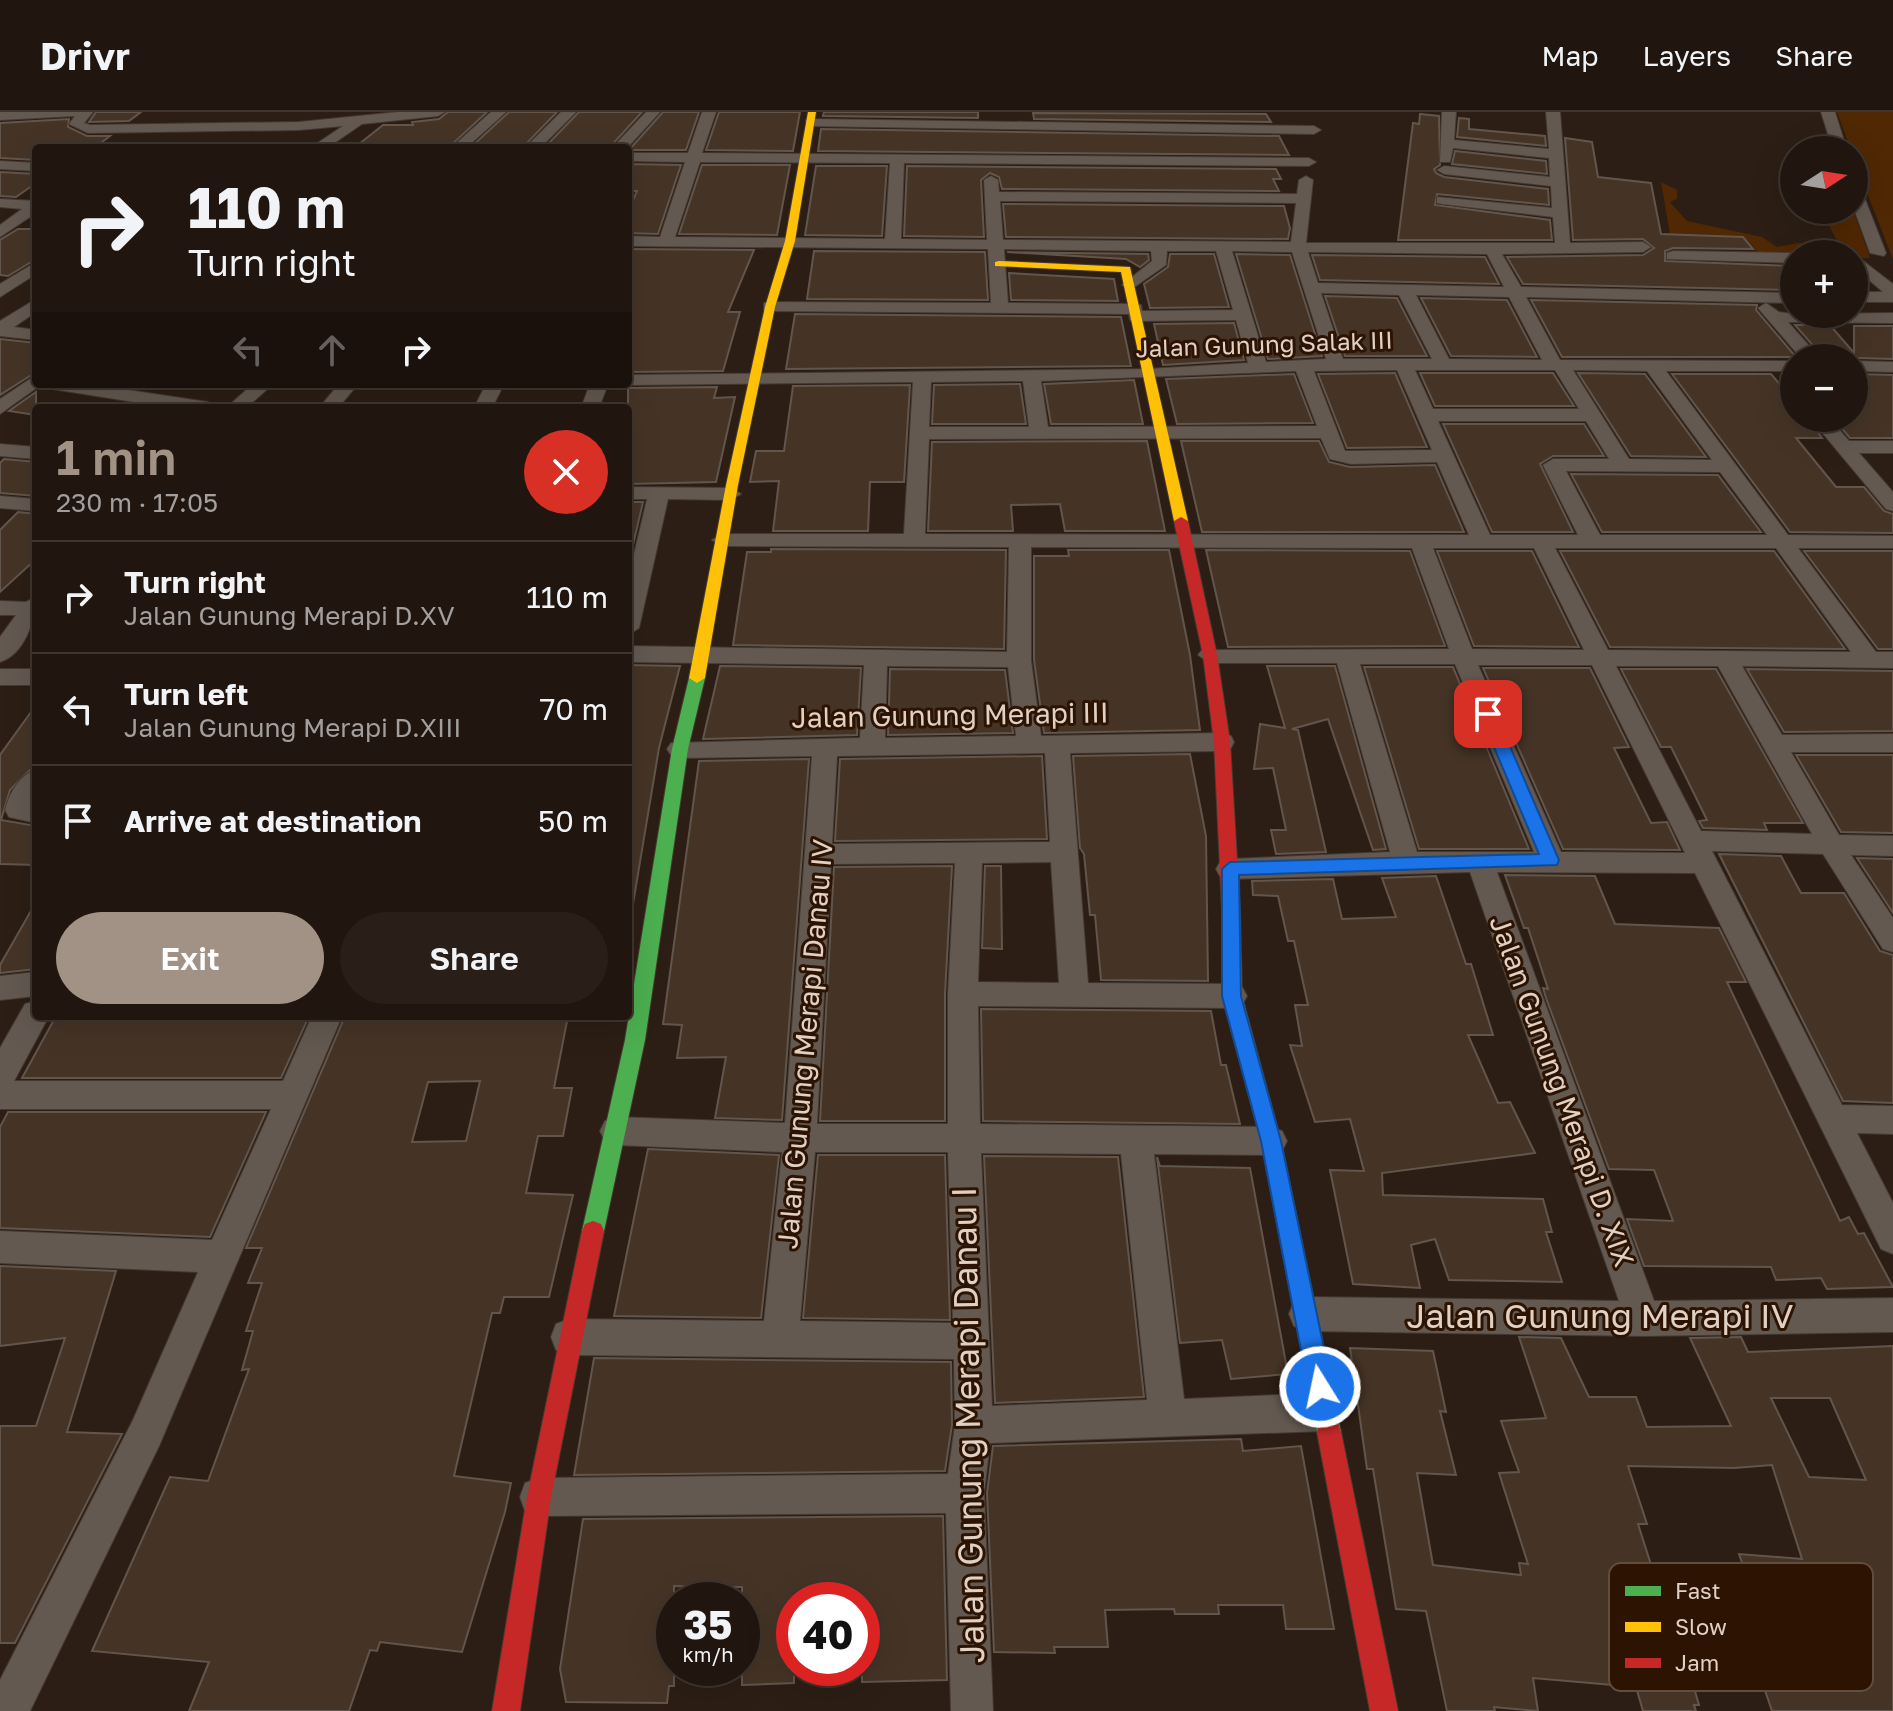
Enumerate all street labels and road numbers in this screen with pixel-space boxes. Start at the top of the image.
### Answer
street label: Jalan Gunung Salak III [1135,325,1393,362]
street label: Jalan Gunung Merapi III [791,695,1109,734]
street label: Jalan Gunung Merapi Danau IV [770,838,839,1250]
street label: Jalan Gunung Merapi D. XIX [1483,911,1641,1271]
street label: Jalan Gunung Merapi Danau I [943,1186,991,1664]
street label: Jalan Gunung Merapi IV [1407,1295,1794,1335]

